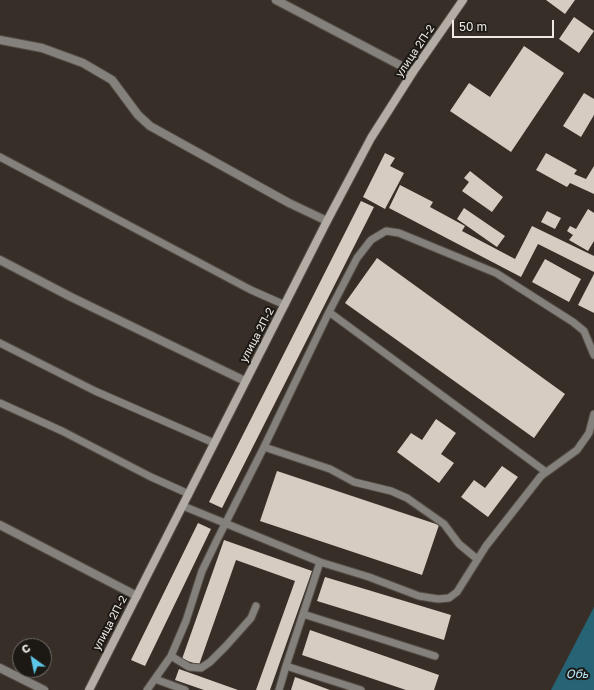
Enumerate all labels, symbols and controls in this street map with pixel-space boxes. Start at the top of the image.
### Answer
scale bar [454,12,556,38]
text: 50 m [459,19,487,34]
street label: улица 2П-2 [393,22,437,80]
street label: улица 2П-2 [237,305,277,365]
street label: улица 2П-2 [90,593,130,653]
north arrow [12,638,52,678]
text: С [19,641,33,656]
water label: Обь [566,667,588,681]

